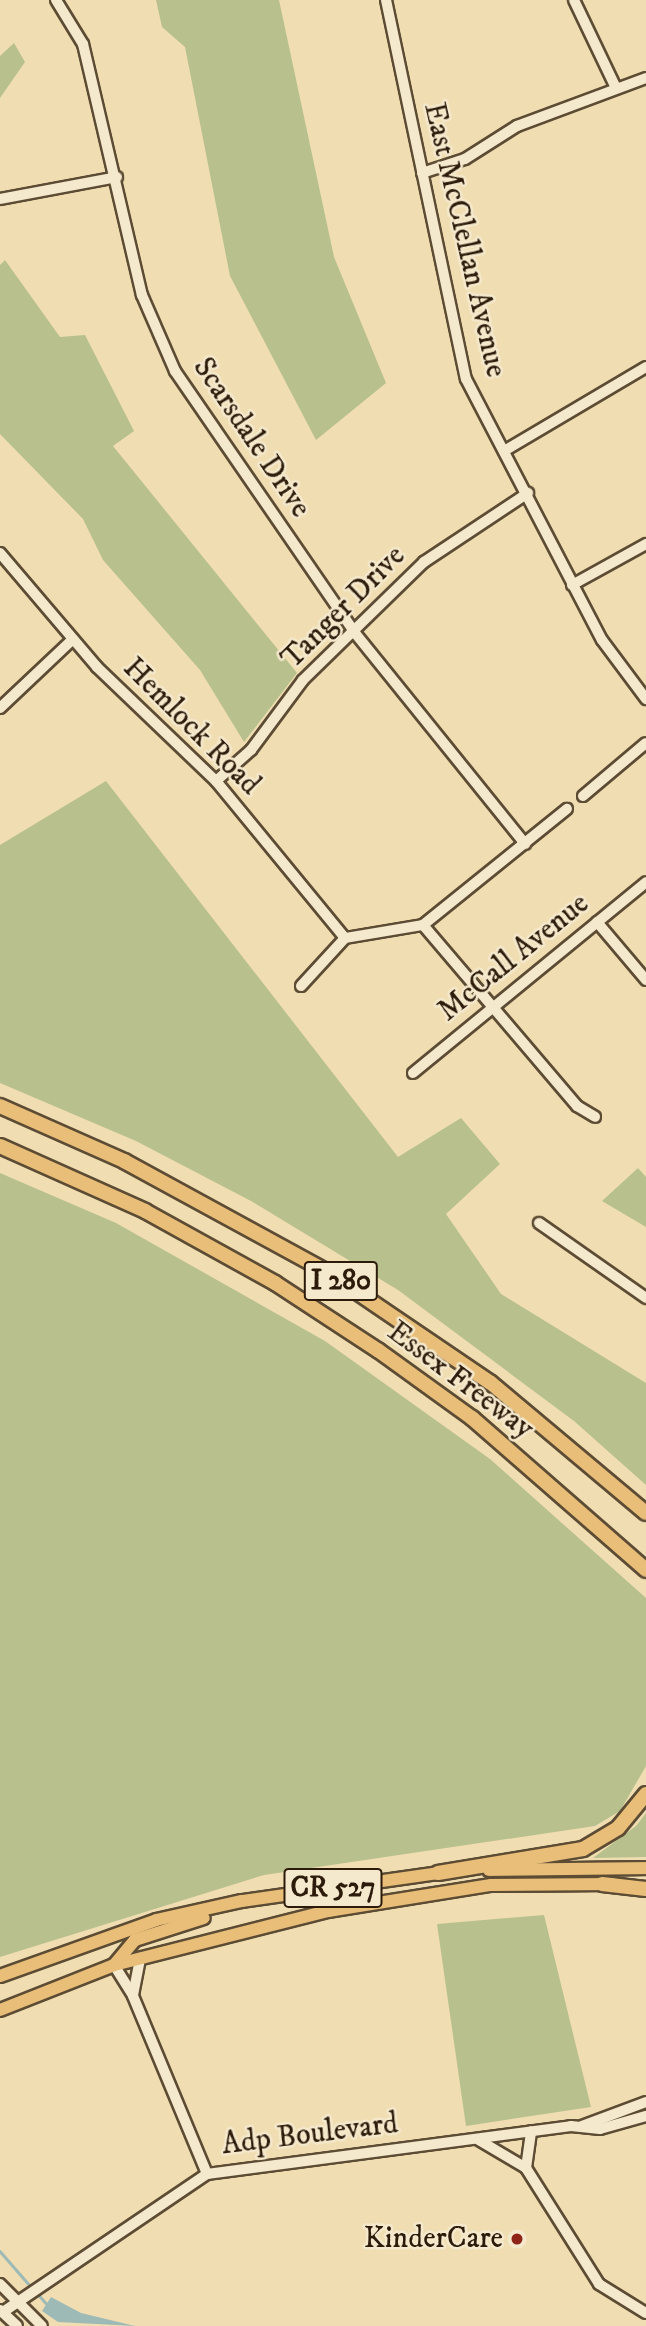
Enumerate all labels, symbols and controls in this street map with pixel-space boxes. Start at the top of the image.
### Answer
street label: East McClellan Avenue [415,99,513,381]
street label: Scarsdale Drive [184,351,318,525]
street label: Tanger Drive [275,539,413,677]
street label: Hemlock Road [115,651,267,803]
street label: McCall Avenue [431,886,597,1030]
road number: I 280 [302,1256,380,1306]
street label: Essex Freeway [380,1314,540,1448]
road number: CR 527 [282,1864,384,1912]
street label: Adp Boulevard [220,2106,400,2164]
place label: KinderCare [364,2221,503,2257]
marker: KinderCare [509,2231,525,2247]

